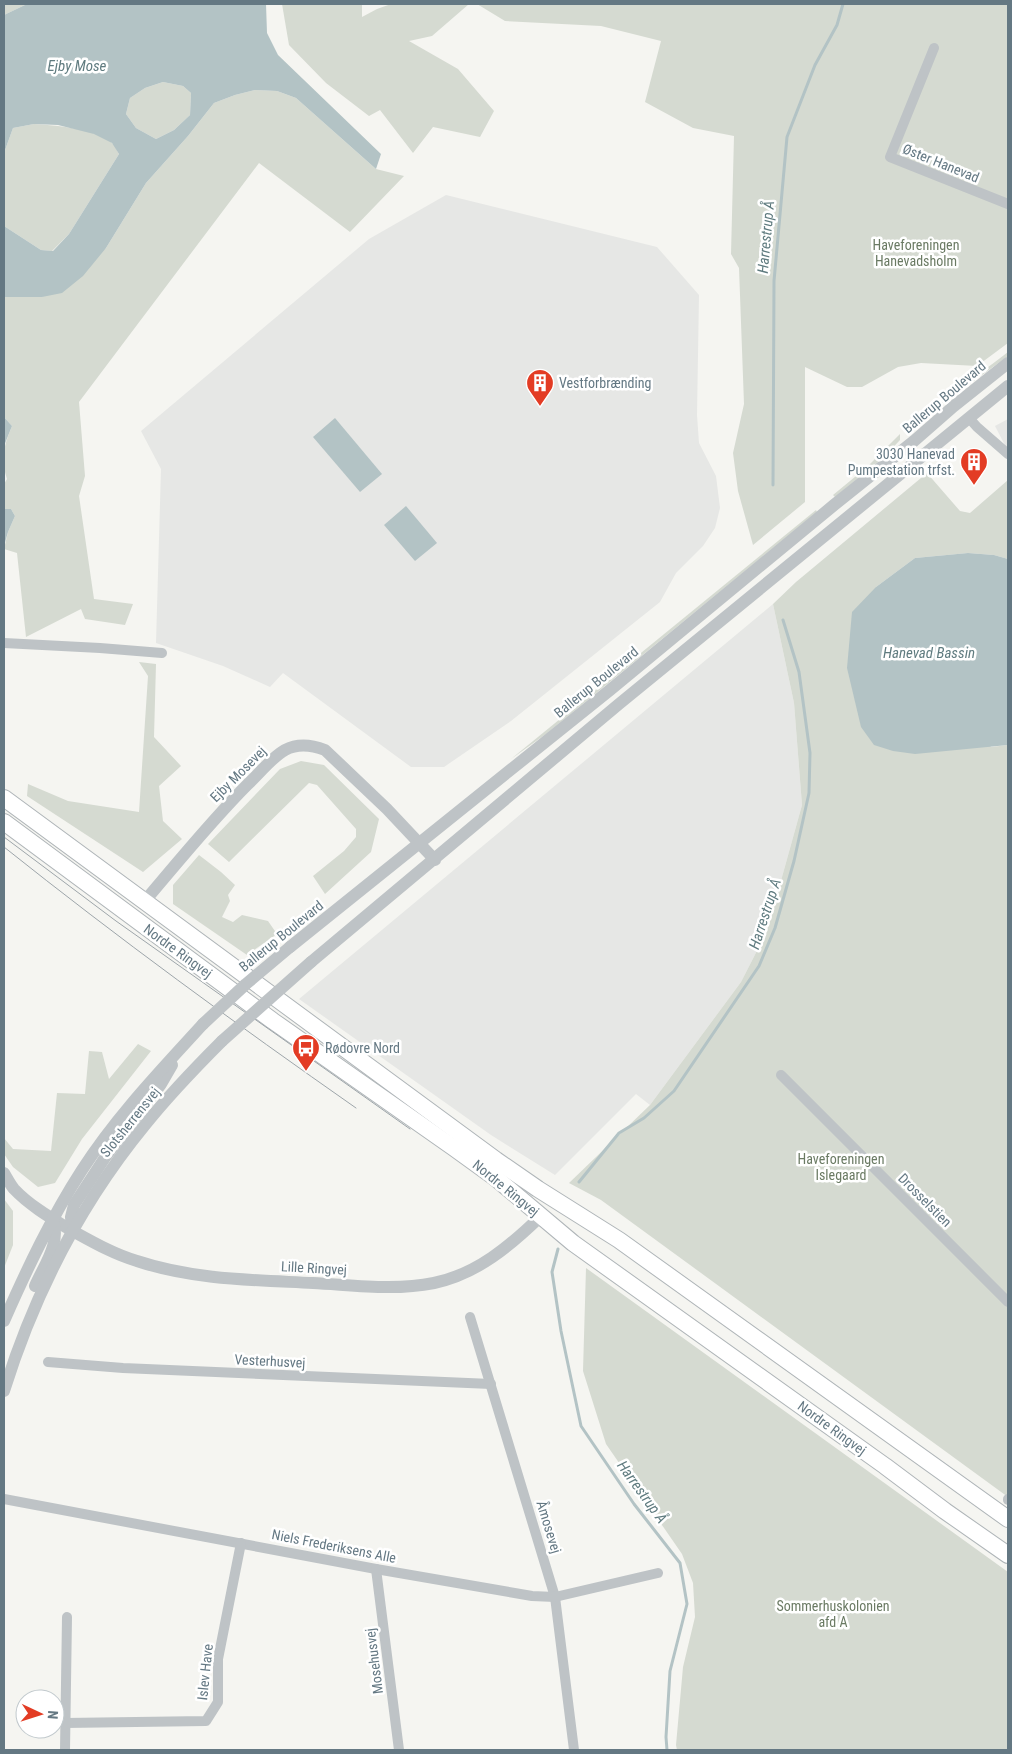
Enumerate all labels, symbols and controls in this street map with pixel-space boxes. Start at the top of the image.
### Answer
water label: Ejby Mose [48,57,107,75]
street label: Øster Hanevad [900,140,982,186]
water label: Harrestrup Å [754,200,778,274]
park label: Haveforeningen Hanevadsholm [873,237,959,269]
street label: Ballerup Boulevard [899,358,989,436]
building icon: Vestforbrænding [525,368,555,407]
place label: Vestforbrænding [559,375,651,391]
place label: 3030 Hanevad Pumpestation trfst. [848,446,955,478]
building icon: 3030 Hanevad Pumpestation trfst. [959,447,989,486]
street label: Ballerup Boulevard [551,643,641,721]
water label: Hanevad Bassin [883,644,975,662]
street label: Ejby Mosevej [207,743,269,805]
water label: Harrestrup Å [745,877,785,951]
street label: Ballerup Boulevard [236,897,326,975]
street label: Nordre Ringvej [141,921,215,981]
bus stop icon: Rødovre Nord [291,1033,321,1072]
place label: Rødovre Nord [325,1040,400,1056]
street label: Slotsherrensvej [97,1084,163,1160]
park label: Haveforeningen Islegaard [798,1151,884,1183]
street label: Nordre Ringvej [470,1156,542,1220]
street label: Drosselstien [895,1170,955,1230]
street label: Lille Ringvej [281,1258,347,1278]
street label: Vesterhusvej [234,1351,306,1371]
street label: Nordre Ringvej [795,1398,869,1458]
water label: Harrestrup Å [613,1457,671,1527]
street label: Åmosevej [533,1498,566,1555]
street label: Niels Frederiksens Alle [271,1526,398,1566]
park label: Sommerhuskolonien afd A [776,1598,890,1630]
street label: Mosehusvej [362,1627,386,1695]
street label: Islev Have [194,1643,216,1701]
north arrow [15,1689,65,1739]
text: N [45,1710,61,1720]

